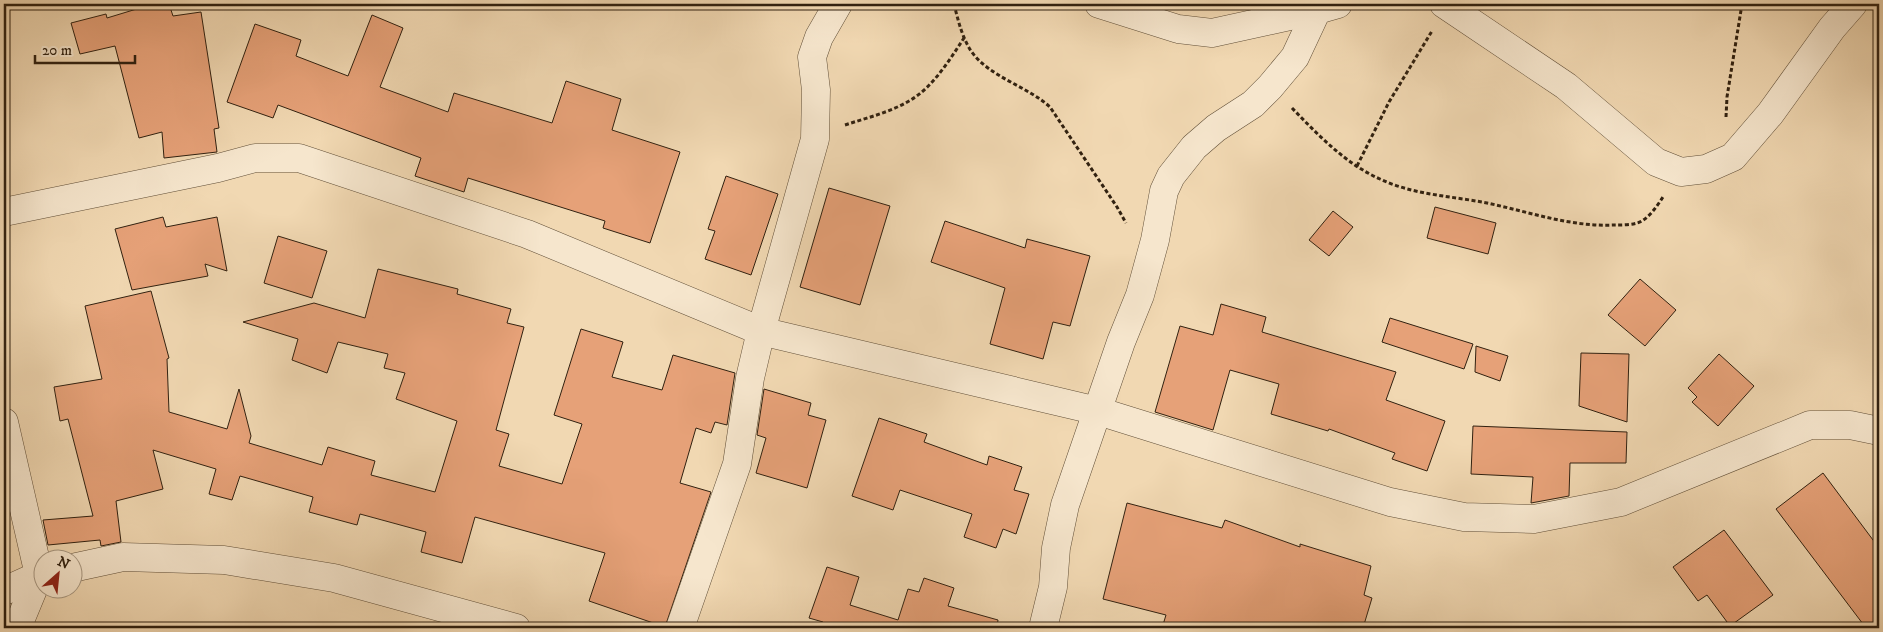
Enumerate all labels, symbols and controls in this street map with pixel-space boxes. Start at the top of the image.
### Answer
scale bar [35,32,135,64]
text: 20 m [42,41,72,60]
north arrow [32,550,82,600]
text: N [54,553,73,574]

